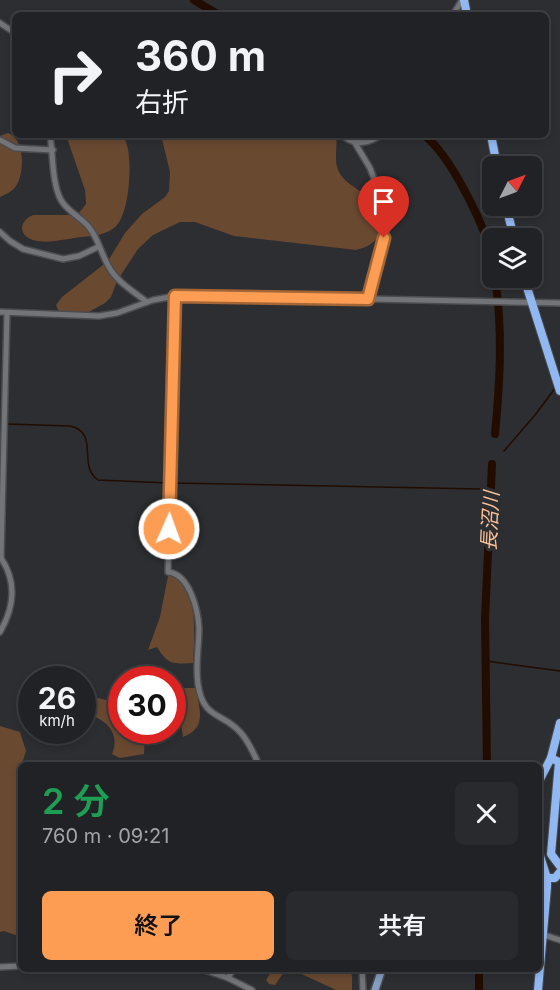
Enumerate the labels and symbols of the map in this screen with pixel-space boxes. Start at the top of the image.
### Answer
north arrow [482,156,542,216]
pin [358,176,409,238]
water label: 長沼川 [476,488,504,552]
position arrow [137,497,201,561]
speed limit sign: 30 [108,666,186,744]

